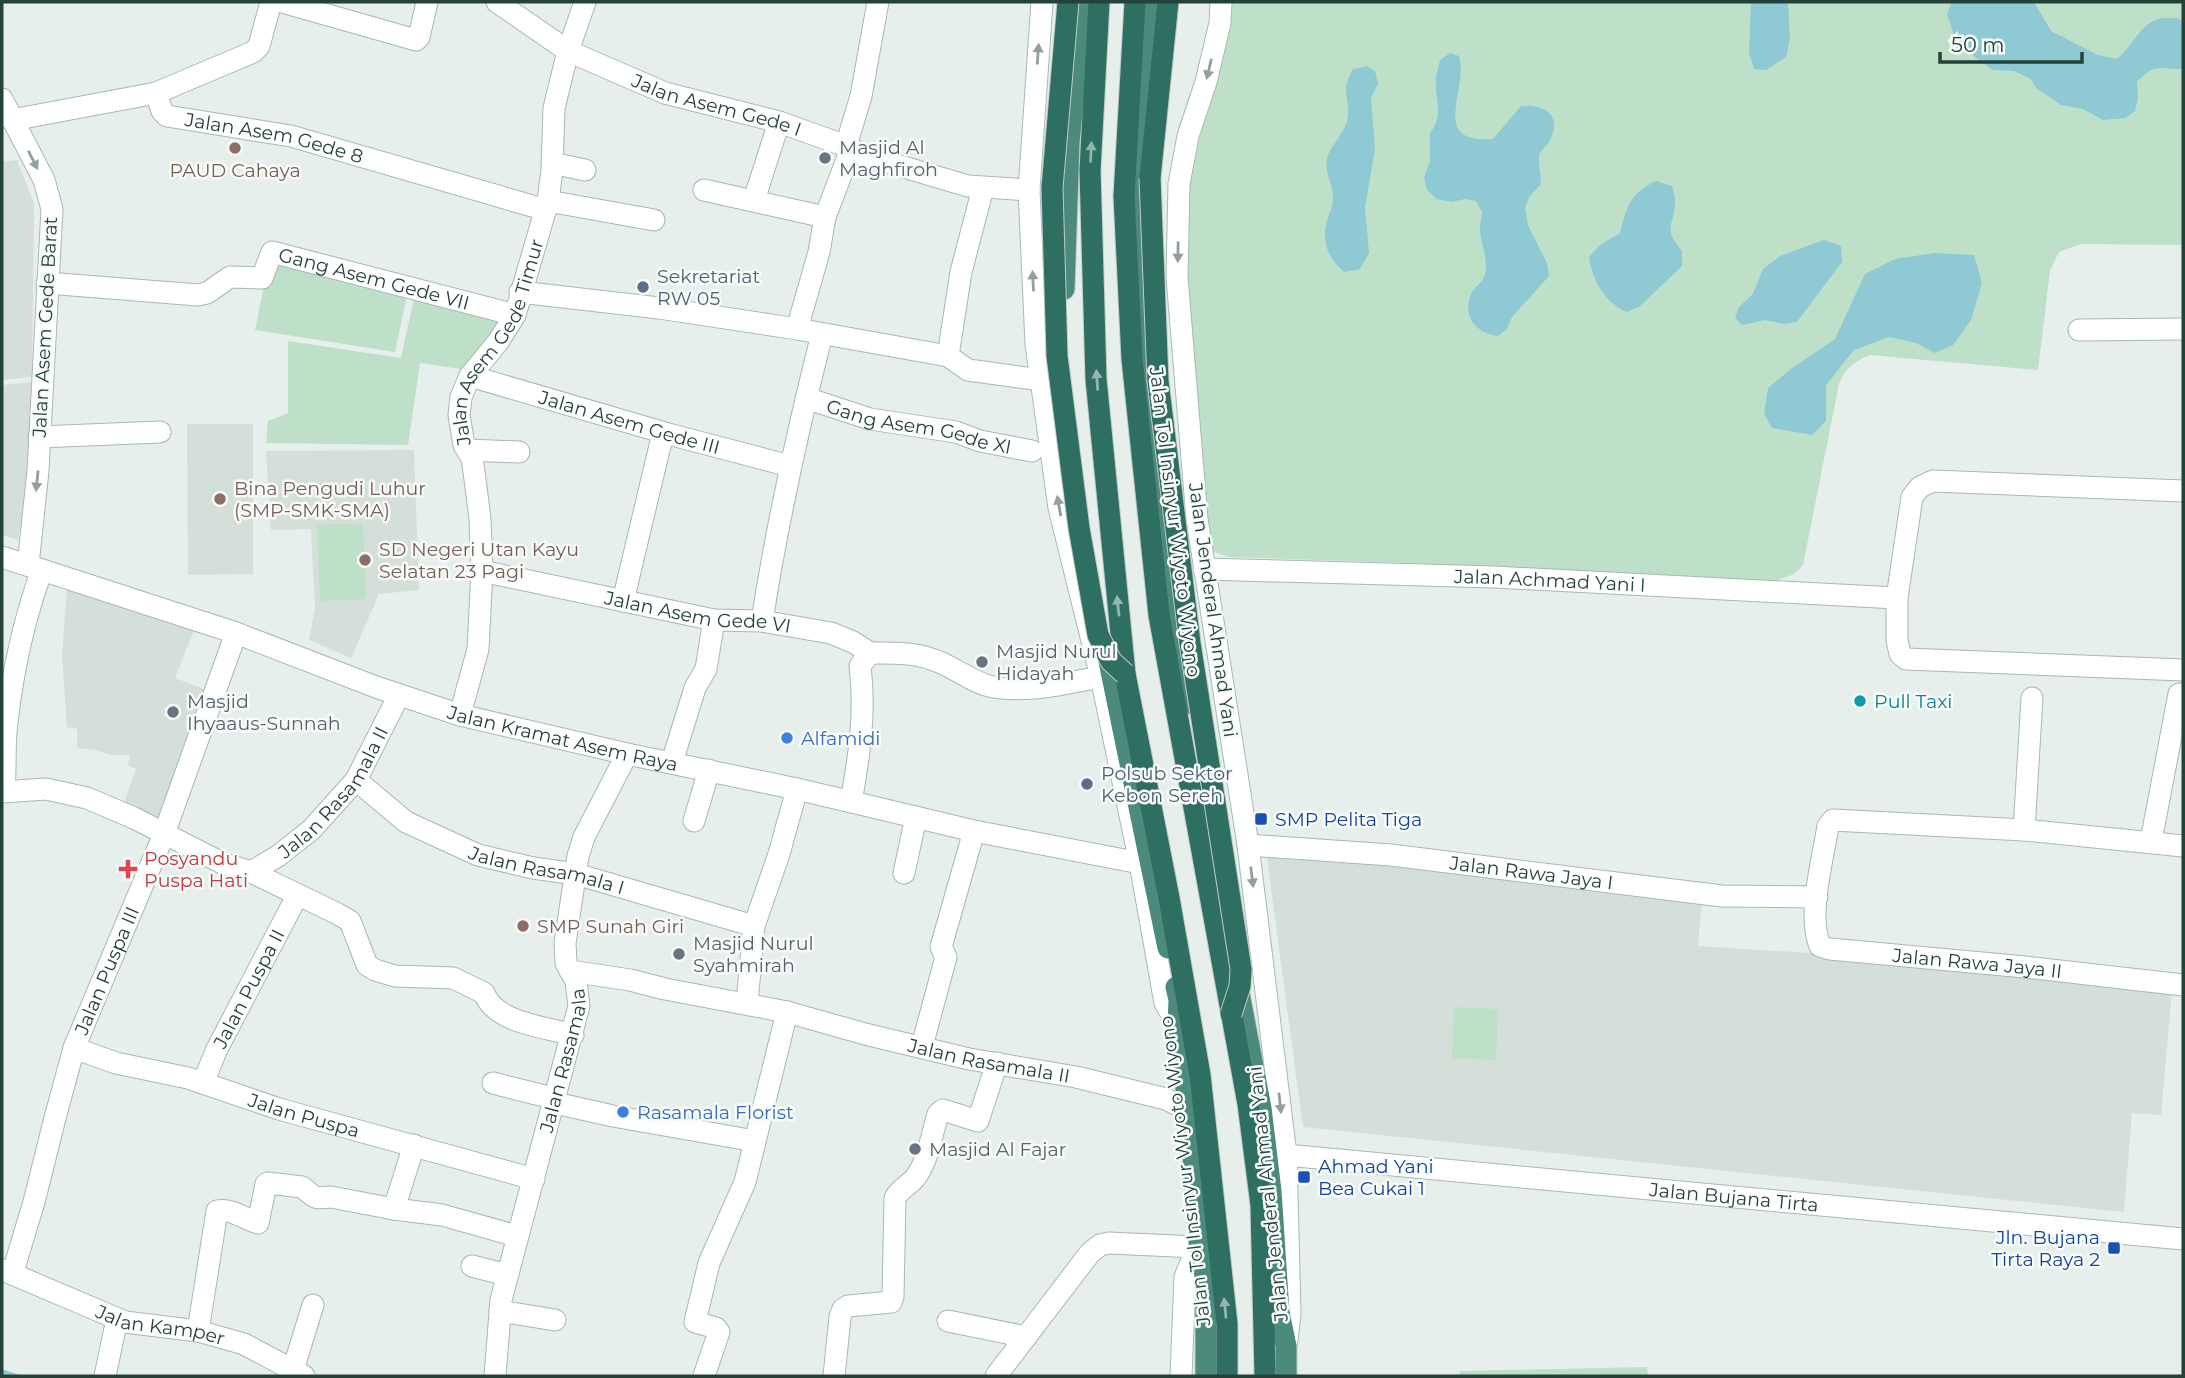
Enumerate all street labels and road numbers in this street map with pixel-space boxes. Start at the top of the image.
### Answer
street label: Jalan Asem Gede I [628,68,805,141]
street label: Jalan Asem Gede 8 [182,107,366,168]
street label: Jalan Asem Gede Barat [28,216,62,439]
street label: Jalan Asem Gede Timur [447,236,548,448]
street label: Gang Asem Gede VII [276,243,472,314]
street label: Jalan Tol Insinyur Wiyoto Wiyono [1144,365,1205,678]
street label: Jalan Asem Gede III [535,385,722,459]
street label: Gang Asem Gede XI [824,394,1013,458]
street label: Jalan Jenderal Ahmad Yani [1184,480,1242,739]
street label: Jalan Achmad Yani I [1453,564,1646,596]
street label: Jalan Asem Gede VI [602,586,793,637]
street label: Jalan Kramat Asem Raya [444,700,680,776]
street label: Jalan Rasamala II [273,723,393,864]
street label: Jalan Rasamala I [464,840,627,899]
street label: Jalan Rawa Jaya I [1448,851,1615,894]
street label: Jalan Puspa III [69,903,144,1039]
street label: Jalan Puspa II [208,925,289,1053]
street label: Jalan Rawa Jaya II [1891,943,2063,983]
street label: Jalan Rasamala [534,987,590,1136]
street label: Jalan Tol Insinyur Wiyoto Wiyono [1155,1015,1216,1328]
street label: Jalan Rasamala II [905,1033,1072,1087]
street label: Jalan Jenderal Ahmad Yani [1243,1065,1293,1324]
street label: Jalan Puspa [244,1088,362,1142]
street label: Jalan Bujana Tirta [1647,1177,1820,1216]
street label: Jalan Kamper [92,1299,228,1350]

